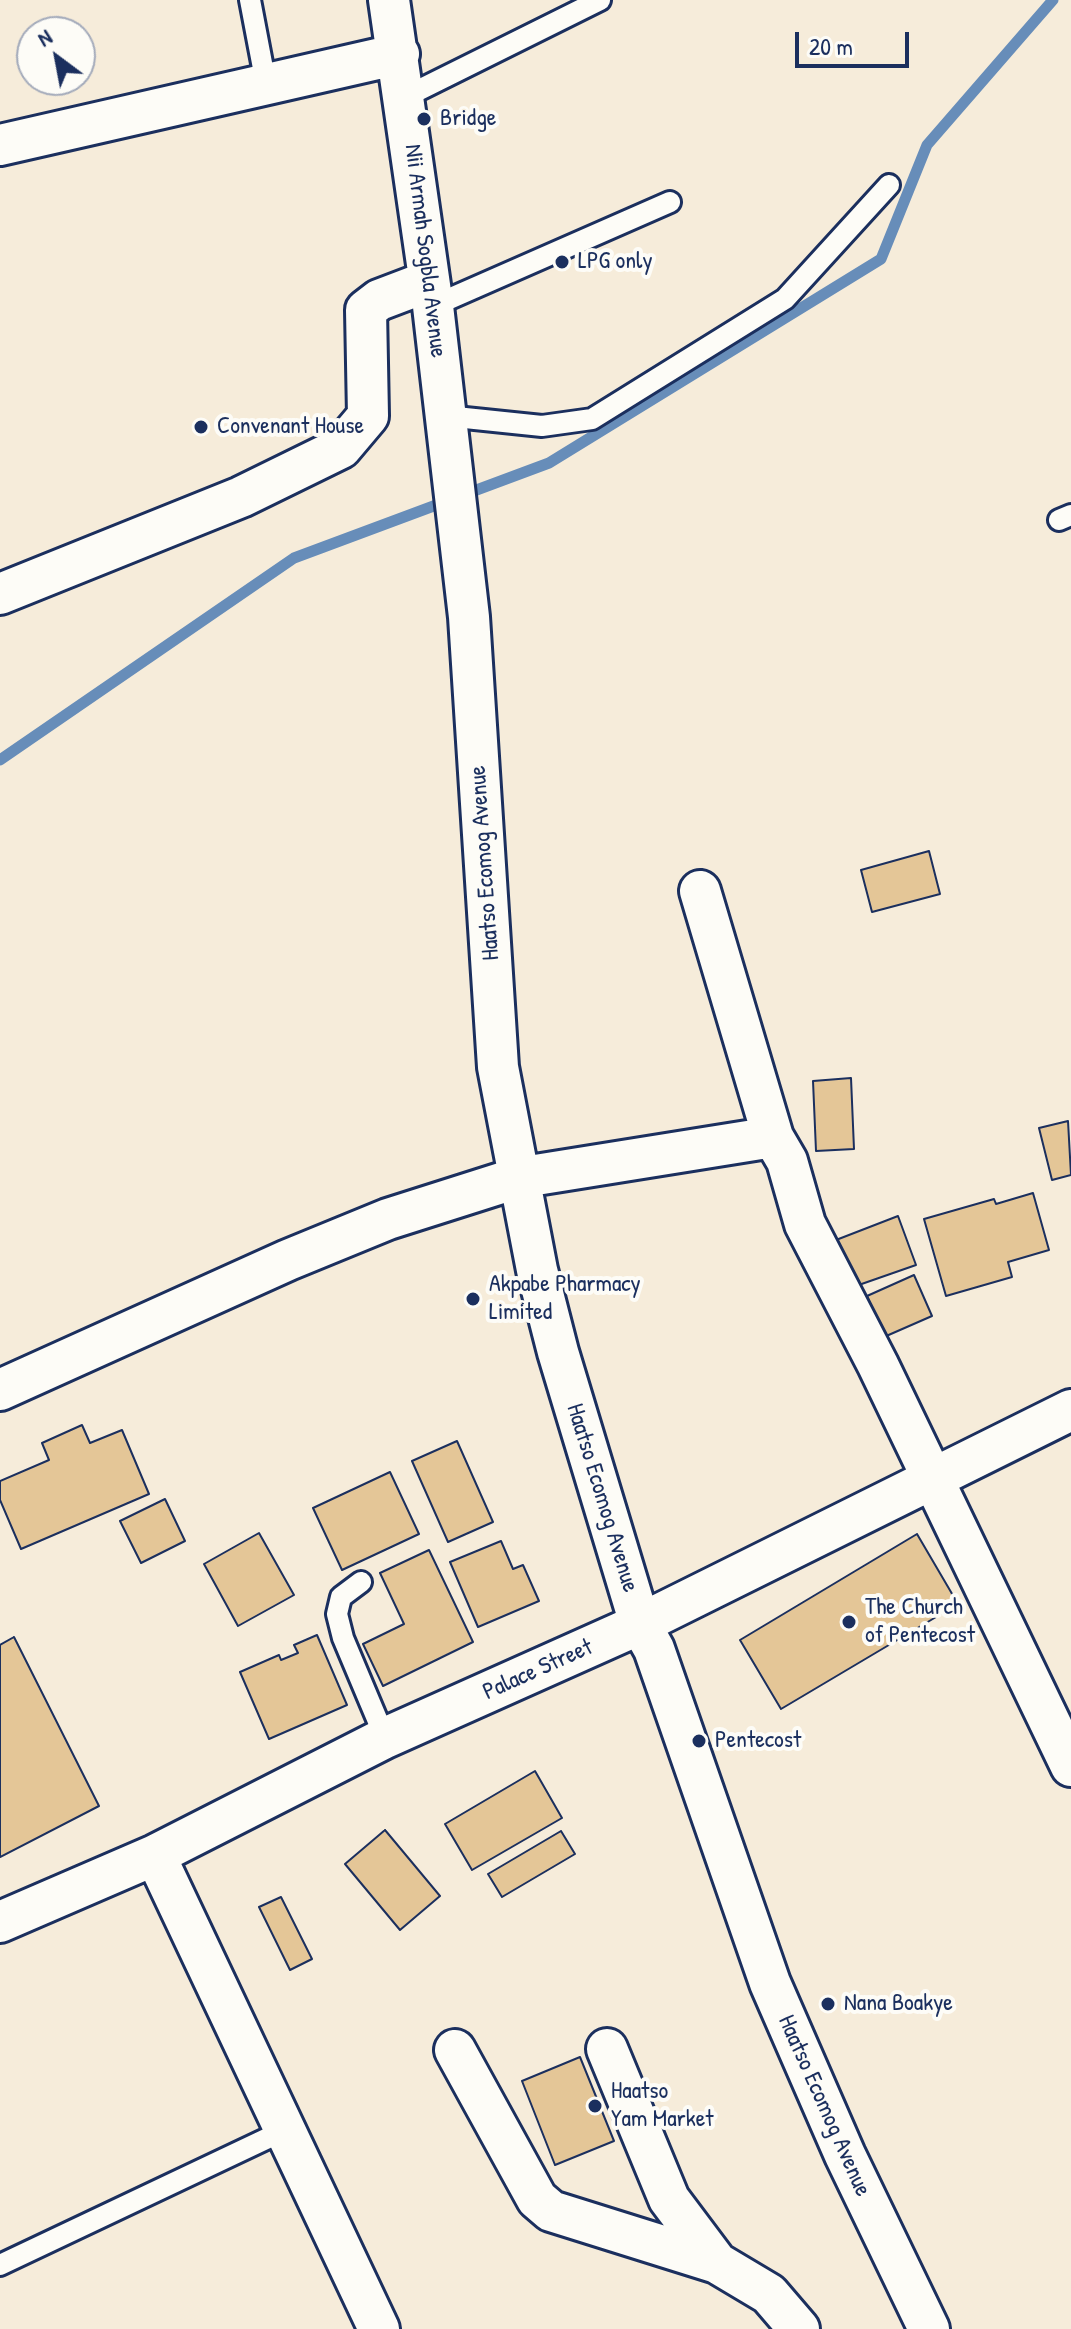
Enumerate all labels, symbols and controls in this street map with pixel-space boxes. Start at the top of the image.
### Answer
north arrow [16,16,96,96]
scale bar [799,16,913,66]
text: N [31,22,57,53]
text: 20 m [809,30,853,62]
place label: Bridge [440,105,496,133]
marker: Bridge [415,110,433,128]
street label: Nii Armah Sogbla Avenue [398,143,452,359]
place label: LPG only [578,248,653,276]
marker: LPG only [553,253,571,271]
place label: Convenant House [217,413,364,441]
marker: Convenant House [192,418,210,436]
street label: Haatso Ecomog Avenue [464,765,506,961]
place label: Akpabe Pharmacy Limited [489,1271,641,1327]
marker: Akpabe Pharmacy Limited [464,1290,482,1308]
street label: Haatso Ecomog Avenue [560,1400,644,1596]
place label: The Church of Pentecost [865,1594,975,1650]
marker: The Church of Pentecost [840,1613,858,1631]
street label: Palace Street [479,1633,597,1707]
place label: Pentecost [715,1727,801,1755]
marker: Pentecost [690,1732,708,1750]
place label: Nana Boakye [844,1990,953,2018]
marker: Nana Boakye [819,1995,837,2013]
street label: Haatso Ecomog Avenue [771,2011,877,2201]
place label: Haatso Yam Market [611,2078,714,2134]
marker: Haatso Yam Market [586,2097,604,2115]

